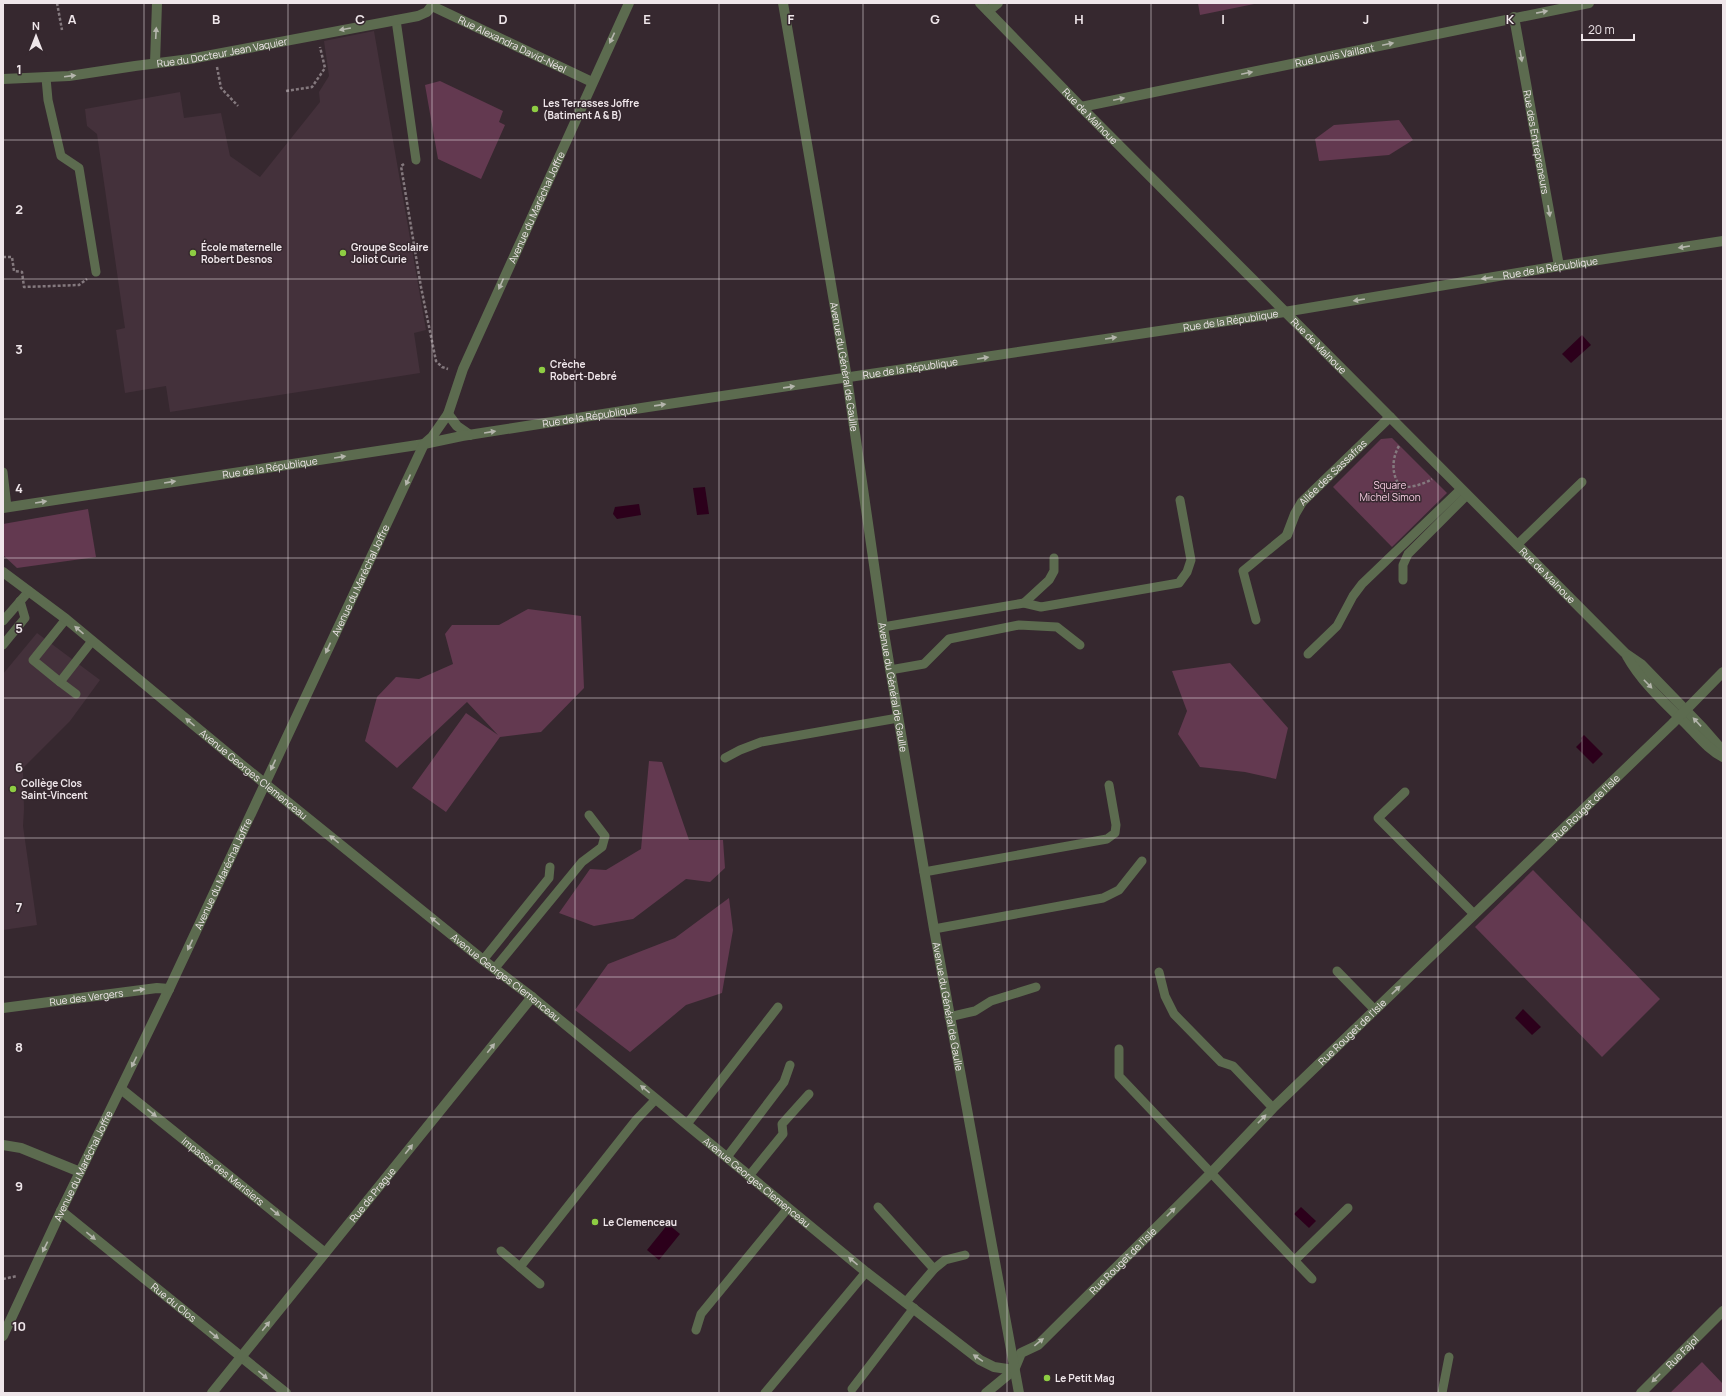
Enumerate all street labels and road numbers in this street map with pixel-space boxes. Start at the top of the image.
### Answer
street label: Rue Alexandra David-Néel [456,14,568,74]
street label: Rue du Docteur Jean Vaquier [156,34,289,70]
street label: Rue Louis Vaillant [1294,40,1376,70]
street label: Rue de Malnoue [1059,85,1121,147]
street label: Rue des Entrepreneurs [1520,89,1553,195]
street label: Avenue du Maréchal Joffre [505,149,568,266]
street label: Rue de la République [1502,253,1599,282]
street label: Avenue du Général de Gaulle [827,301,862,433]
street label: Rue de la République [1182,306,1279,334]
street label: Rue de Malnoue [1288,315,1350,377]
street label: Rue de la République [862,354,959,382]
street label: Rue de la République [541,402,638,430]
street label: Allée des Sassafras [1296,436,1370,508]
street label: Rue de la République [221,453,319,482]
street label: Avenue du Maréchal Joffre [328,522,392,638]
street label: Rue de Malnoue [1517,544,1579,606]
street label: Avenue du Général de Gaulle [875,622,911,753]
street label: Avenue Georges Clemenceau [197,726,311,822]
street label: Rue Rouget de l'Isle [1548,771,1623,843]
street label: Avenue du Maréchal Joffre [191,815,255,932]
street label: Avenue Georges Clemenceau [448,930,564,1025]
street label: Avenue du Général de Gaulle [929,941,967,1072]
street label: Rue des Vergers [49,985,124,1009]
street label: Rue Rouget de l'Isle [1315,996,1389,1068]
street label: Avenue du Maréchal Joffre [50,1108,116,1224]
street label: Impasse des Merisiers [179,1134,267,1209]
street label: Avenue Georges Clemenceau [700,1134,814,1231]
street label: Rue de Prague [346,1164,399,1225]
street label: Rue Rouget de l'Isle [1086,1224,1160,1297]
street label: Rue du Clos [148,1280,199,1325]
street label: Rue Fajol [1662,1332,1702,1372]

